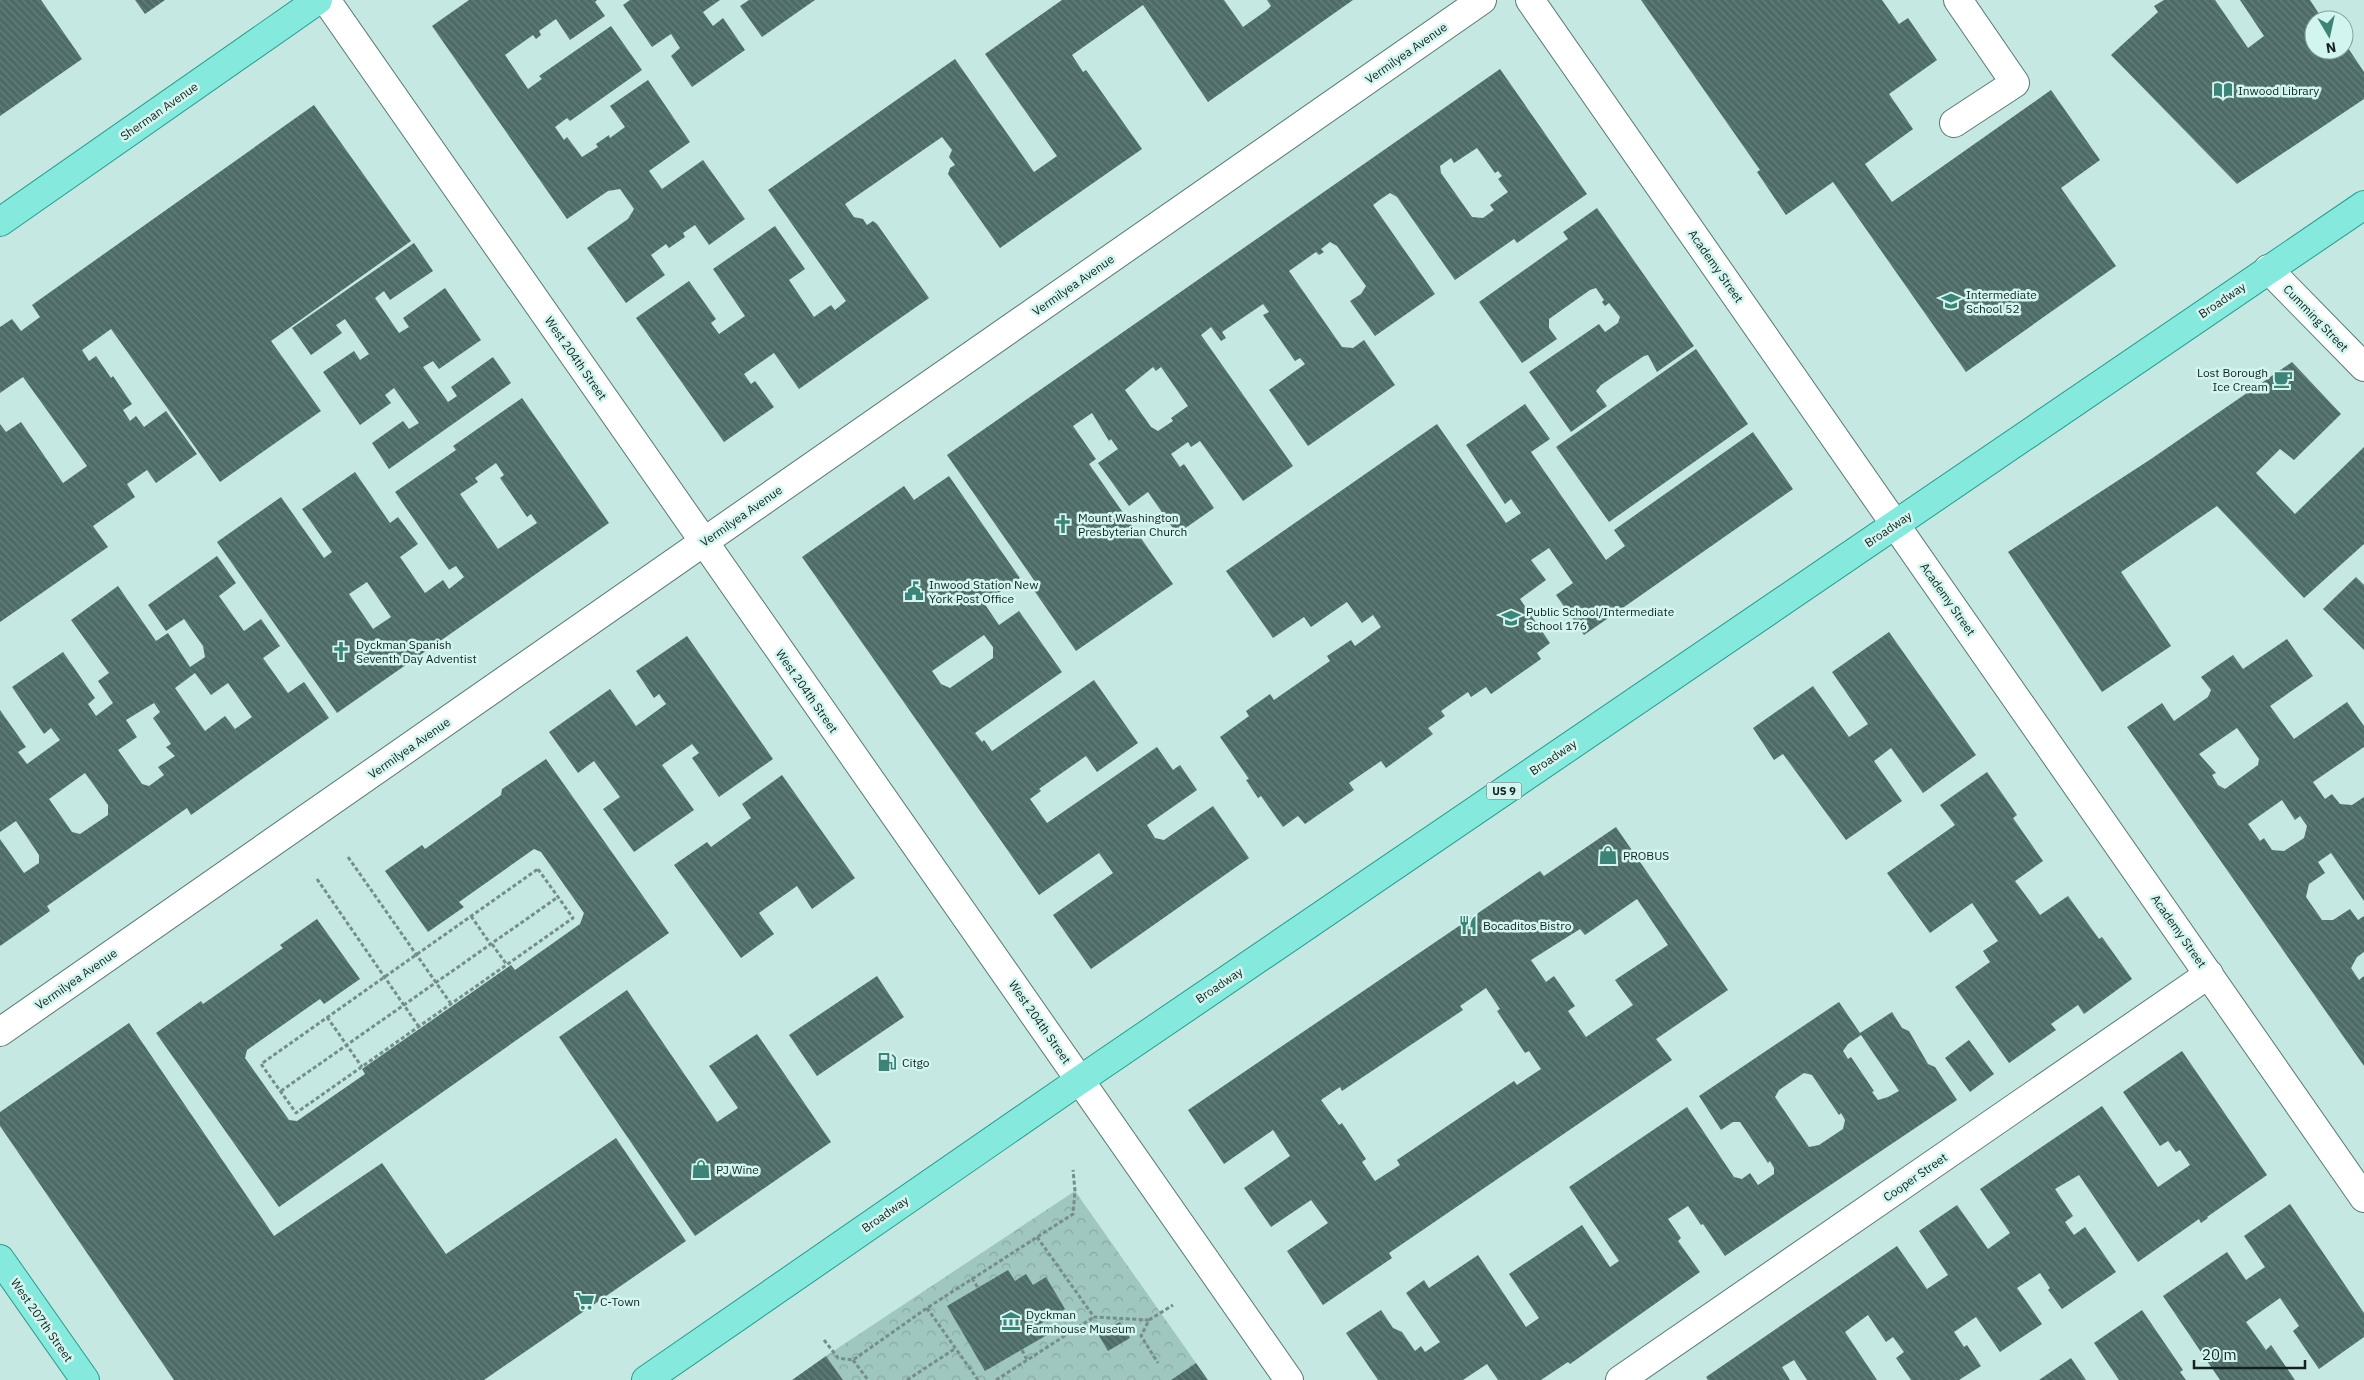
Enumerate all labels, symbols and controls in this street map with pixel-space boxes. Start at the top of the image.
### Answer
north arrow [2304,10,2354,60]
street label: Vermilyea Avenue [1362,19,1450,87]
text: N [2325,38,2337,58]
street label: Sherman Avenue [117,78,201,143]
library icon: Inwood Library [2212,79,2234,101]
place label: Inwood Library [2238,83,2319,98]
street label: Academy Street [1685,227,1747,305]
street label: Vermilyea Avenue [1029,251,1117,319]
street label: Broadway [2196,279,2248,321]
street label: Cumming Street [2280,281,2352,355]
place label: Intermediate School 52 [1966,287,2037,316]
school or university icon: Intermediate School 52 [1940,290,1962,312]
street label: West 204th Street [542,313,610,403]
place label: Lost Borough Ice Cream [2197,365,2268,394]
cafe icon: Lost Borough Ice Cream [2272,368,2294,390]
street label: Vermilyea Avenue [697,482,785,550]
street label: Broadway [1862,508,1914,550]
place label: Mount Washington Presbyterian Church [1078,510,1187,539]
church icon: Mount Washington Presbyterian Church [1052,513,1074,535]
street label: Academy Street [1917,560,1979,638]
place label: Inwood Station New York Post Office [929,577,1038,606]
public building icon: Inwood Station New York Post Office [903,580,925,602]
place label: Public School/Intermediate School 176 [1526,604,1675,633]
school or university icon: Public School/Intermediate School 176 [1500,607,1522,629]
place label: Dyckman Spanish Seventh Day Adventist [356,637,477,666]
church icon: Dyckman Spanish Seventh Day Adventist [330,640,352,662]
street label: West 204th Street [773,646,841,736]
street label: Vermilyea Avenue [365,714,453,782]
street label: Broadway [1527,736,1579,778]
road number: US 9 [1486,782,1522,799]
shop icon: PROBUS [1597,844,1619,866]
place label: PROBUS [1623,848,1669,863]
street label: Academy Street [2148,892,2210,970]
restaurant icon: Bocaditos Bistro [1457,914,1479,936]
place label: Bocaditos Bistro [1483,918,1572,933]
street label: Vermilyea Avenue [32,945,120,1013]
street label: Broadway [1193,964,1245,1006]
street label: West 204th Street [1006,977,1074,1067]
fuel station icon: Citgo [876,1051,898,1073]
place label: Citgo [902,1055,930,1070]
street label: Cooper Street [1880,1149,1950,1205]
shop icon: PJ Wine [690,1158,712,1180]
place label: PJ Wine [716,1162,759,1177]
street label: Broadway [859,1192,911,1236]
street label: West 207th Street [8,1275,76,1365]
supermarket icon: C-Town [574,1290,596,1312]
place label: C-Town [600,1294,640,1309]
place label: Dyckman Farmhouse Museum [1026,1307,1135,1336]
museum icon: Dyckman Farmhouse Museum [1000,1310,1022,1332]
scale bar [2194,1338,2305,1370]
text: 20 m [2202,1345,2237,1364]

